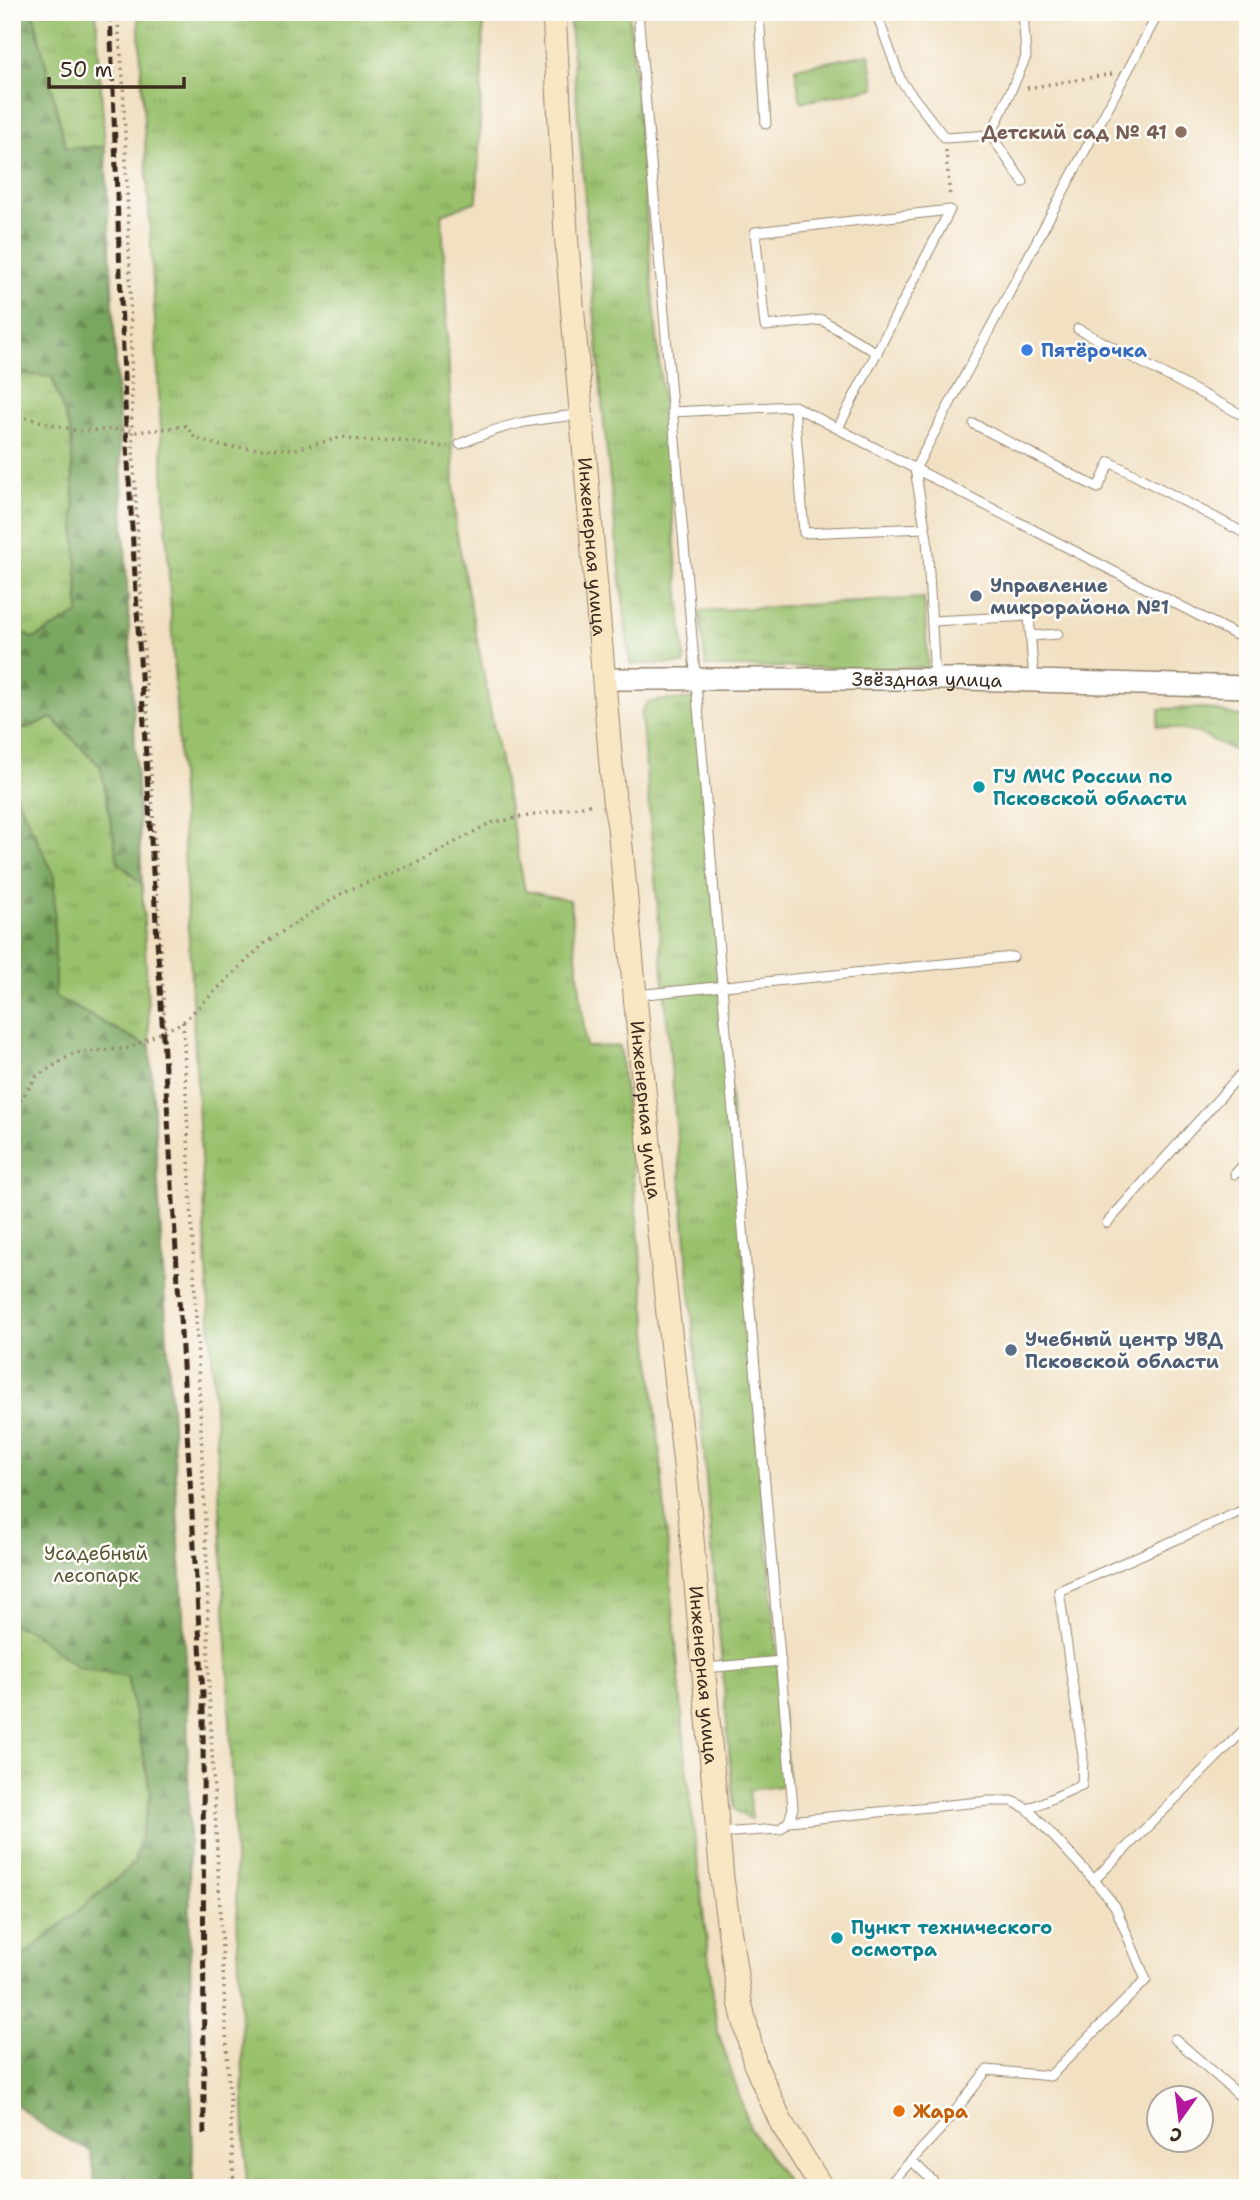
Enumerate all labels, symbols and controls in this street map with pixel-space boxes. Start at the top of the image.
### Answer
scale bar [49,46,184,90]
text: 50 m [60,56,113,84]
place label: Детский сад № 41 [982,120,1167,145]
marker: Детский сад № 41 [1173,124,1189,140]
place label: Пятёрочка [1041,338,1147,363]
marker: Пятёрочка [1019,342,1035,358]
street label: Инженерная улица [572,456,612,637]
place label: Управление микрорайона №1 [990,573,1169,620]
marker: Управление микрорайона №1 [968,588,984,604]
street label: Звёздная улица [852,667,1003,693]
place label: ГУ МЧС России по Псковской области [993,764,1187,811]
marker: ГУ МЧС России по Псковской области [971,779,987,795]
street label: Инженерная улица [625,1020,667,1201]
place label: Учебный центр УВД Псковской области [1025,1327,1224,1374]
marker: Учебный центр УВД Псковской области [1003,1342,1019,1358]
park label: Усадебный лесопарк [44,1541,148,1588]
street label: Инженерная улица [683,1585,724,1765]
place label: Пункт технического осмотра [851,1915,1052,1962]
marker: Пункт технического осмотра [829,1930,845,1946]
north arrow [1144,2084,1214,2154]
place label: Жара [913,2099,968,2124]
marker: Жара [891,2103,907,2119]
text: С [1167,2121,1185,2149]

